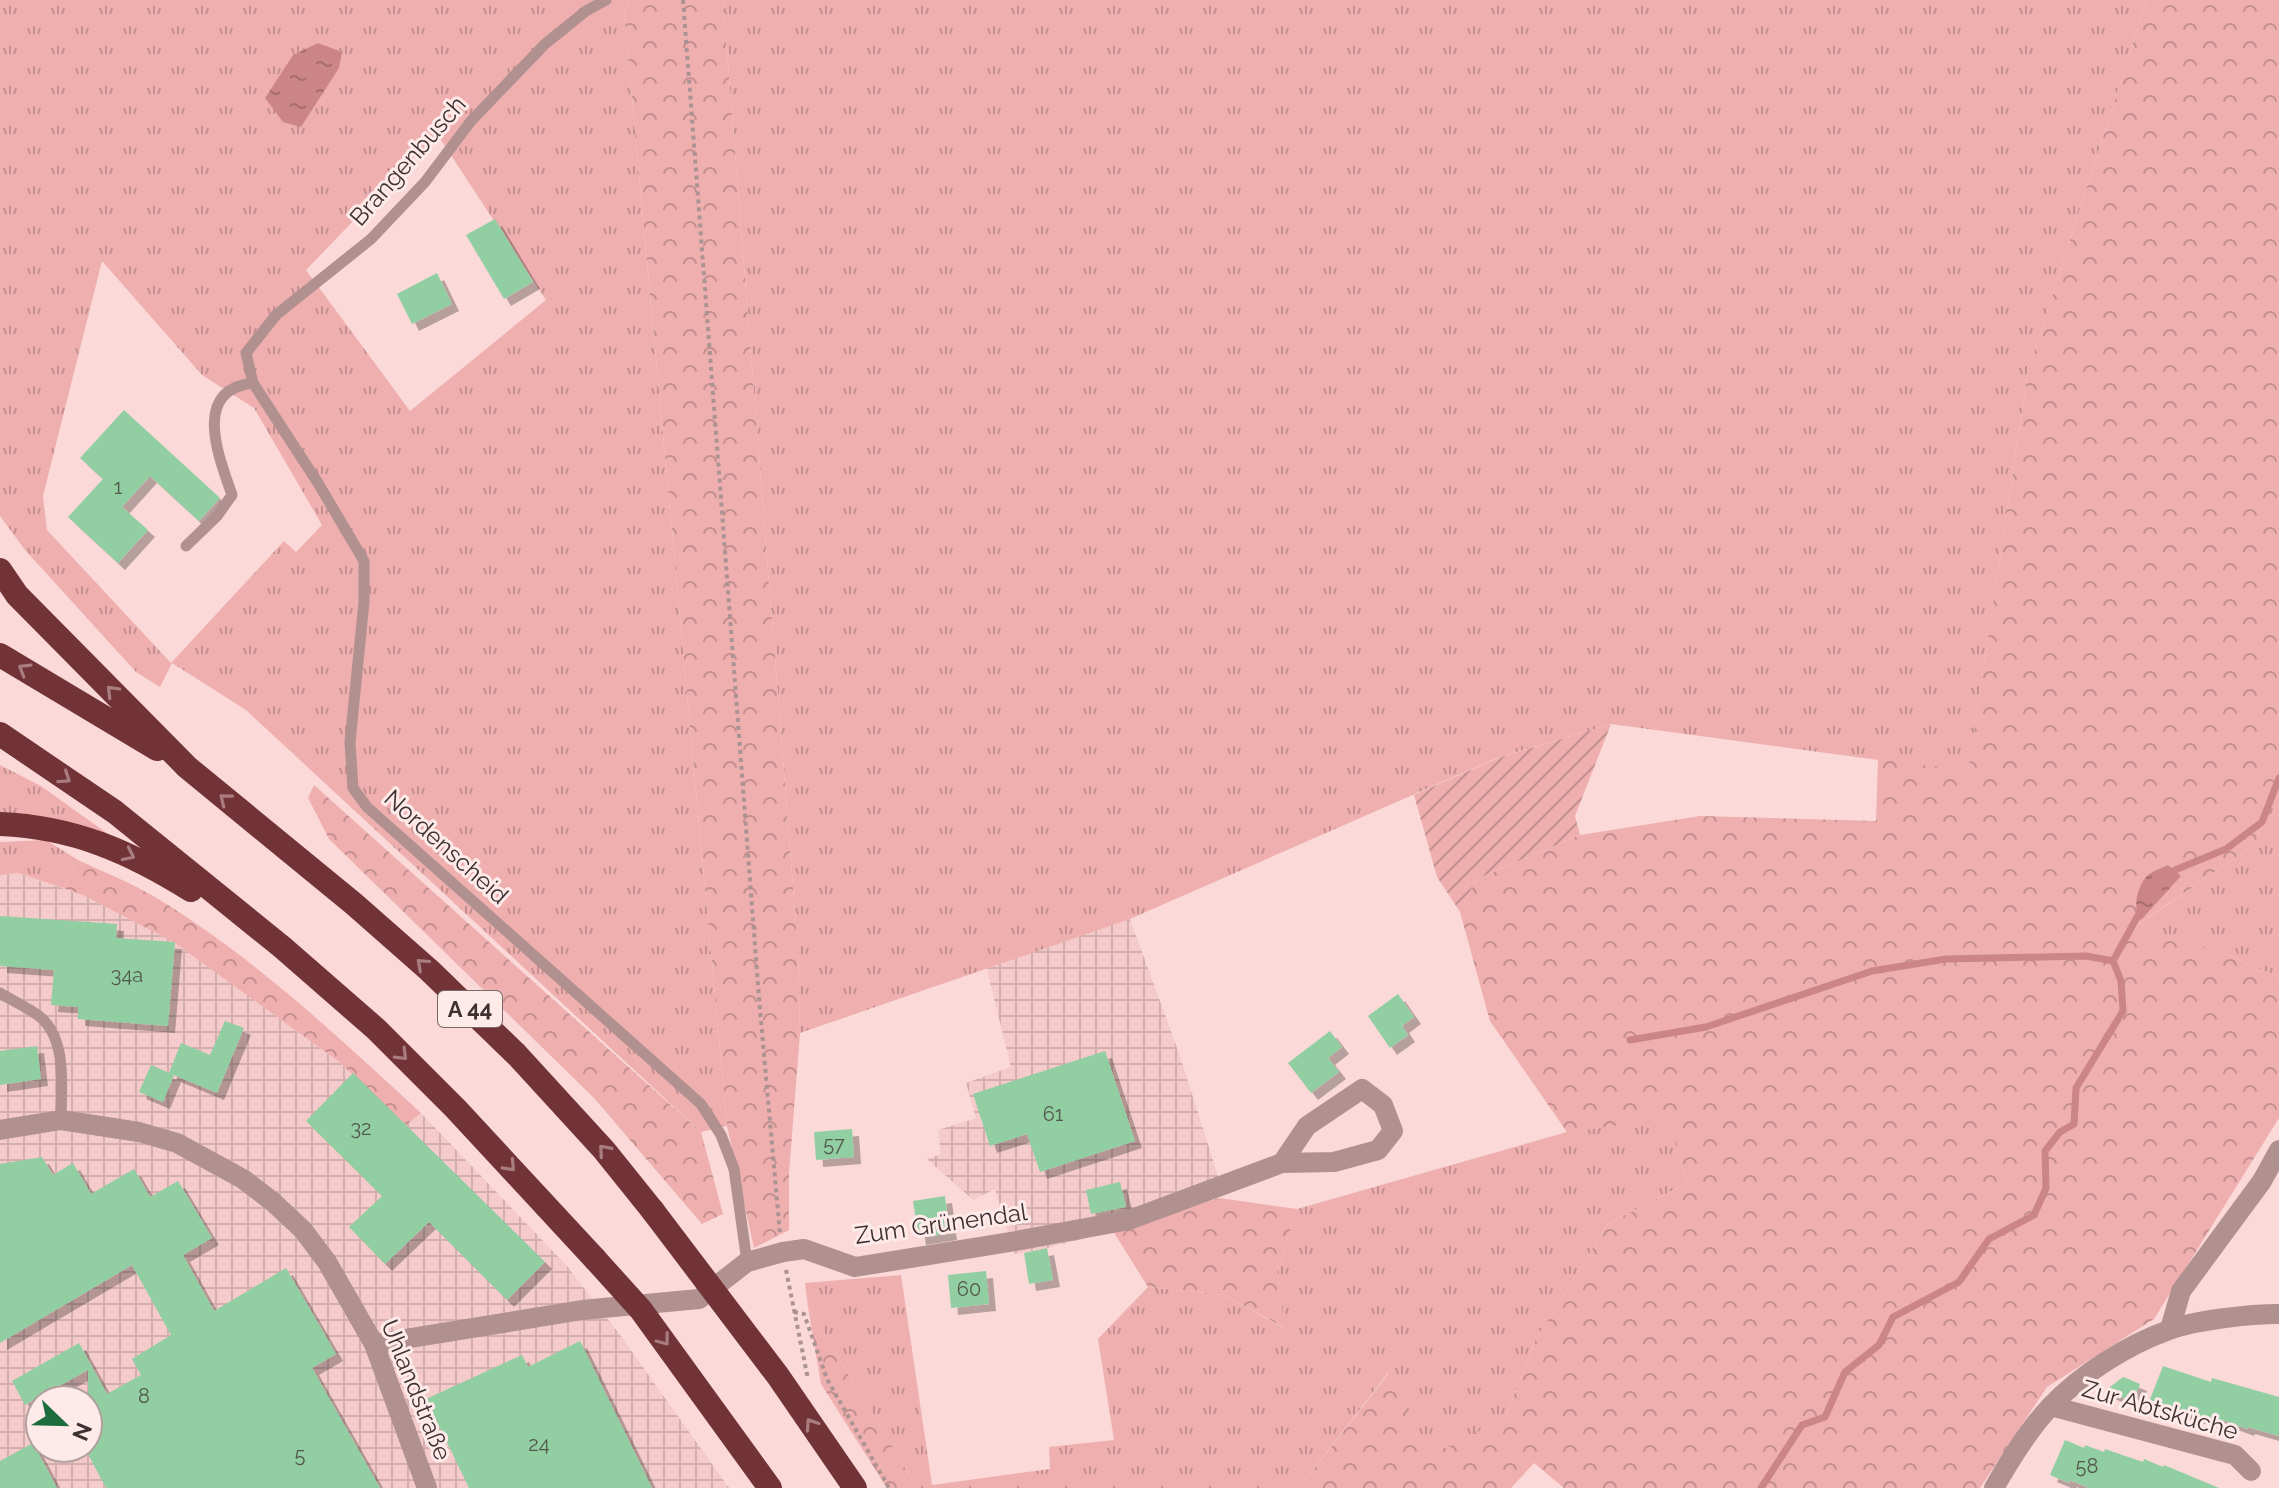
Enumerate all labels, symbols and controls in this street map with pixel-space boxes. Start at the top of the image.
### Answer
street label: Brangenbusch [343,90,472,231]
house number: 1 [114,475,123,499]
one-way arrow [18,664,33,679]
one-way arrow [107,686,122,700]
one-way arrow [56,768,70,783]
street label: Nordenscheid [378,783,514,910]
one-way arrow [220,794,234,809]
one-way arrow [121,845,136,861]
one-way arrow [417,960,432,974]
house number: 34a [111,963,143,987]
road number: A 44 [438,991,502,1027]
one-way arrow [393,1046,407,1060]
house number: 61 [1043,1102,1064,1126]
house number: 32 [350,1116,372,1140]
house number: 57 [823,1132,845,1156]
one-way arrow [599,1145,614,1160]
one-way arrow [500,1157,515,1171]
street label: Zum Grünendal [853,1197,1029,1250]
house number: 60 [957,1277,981,1301]
street label: Uhlandstraße [375,1315,458,1464]
one-way arrow [654,1331,668,1346]
street label: Zur Abtsküche [2079,1373,2242,1446]
north arrow [24,1384,104,1464]
house number: 8 [138,1384,150,1408]
one-way arrow [806,1418,821,1432]
text: N [67,1419,98,1445]
house number: 24 [528,1432,550,1456]
house number: 5 [295,1443,306,1467]
house number: 58 [2076,1454,2098,1478]

